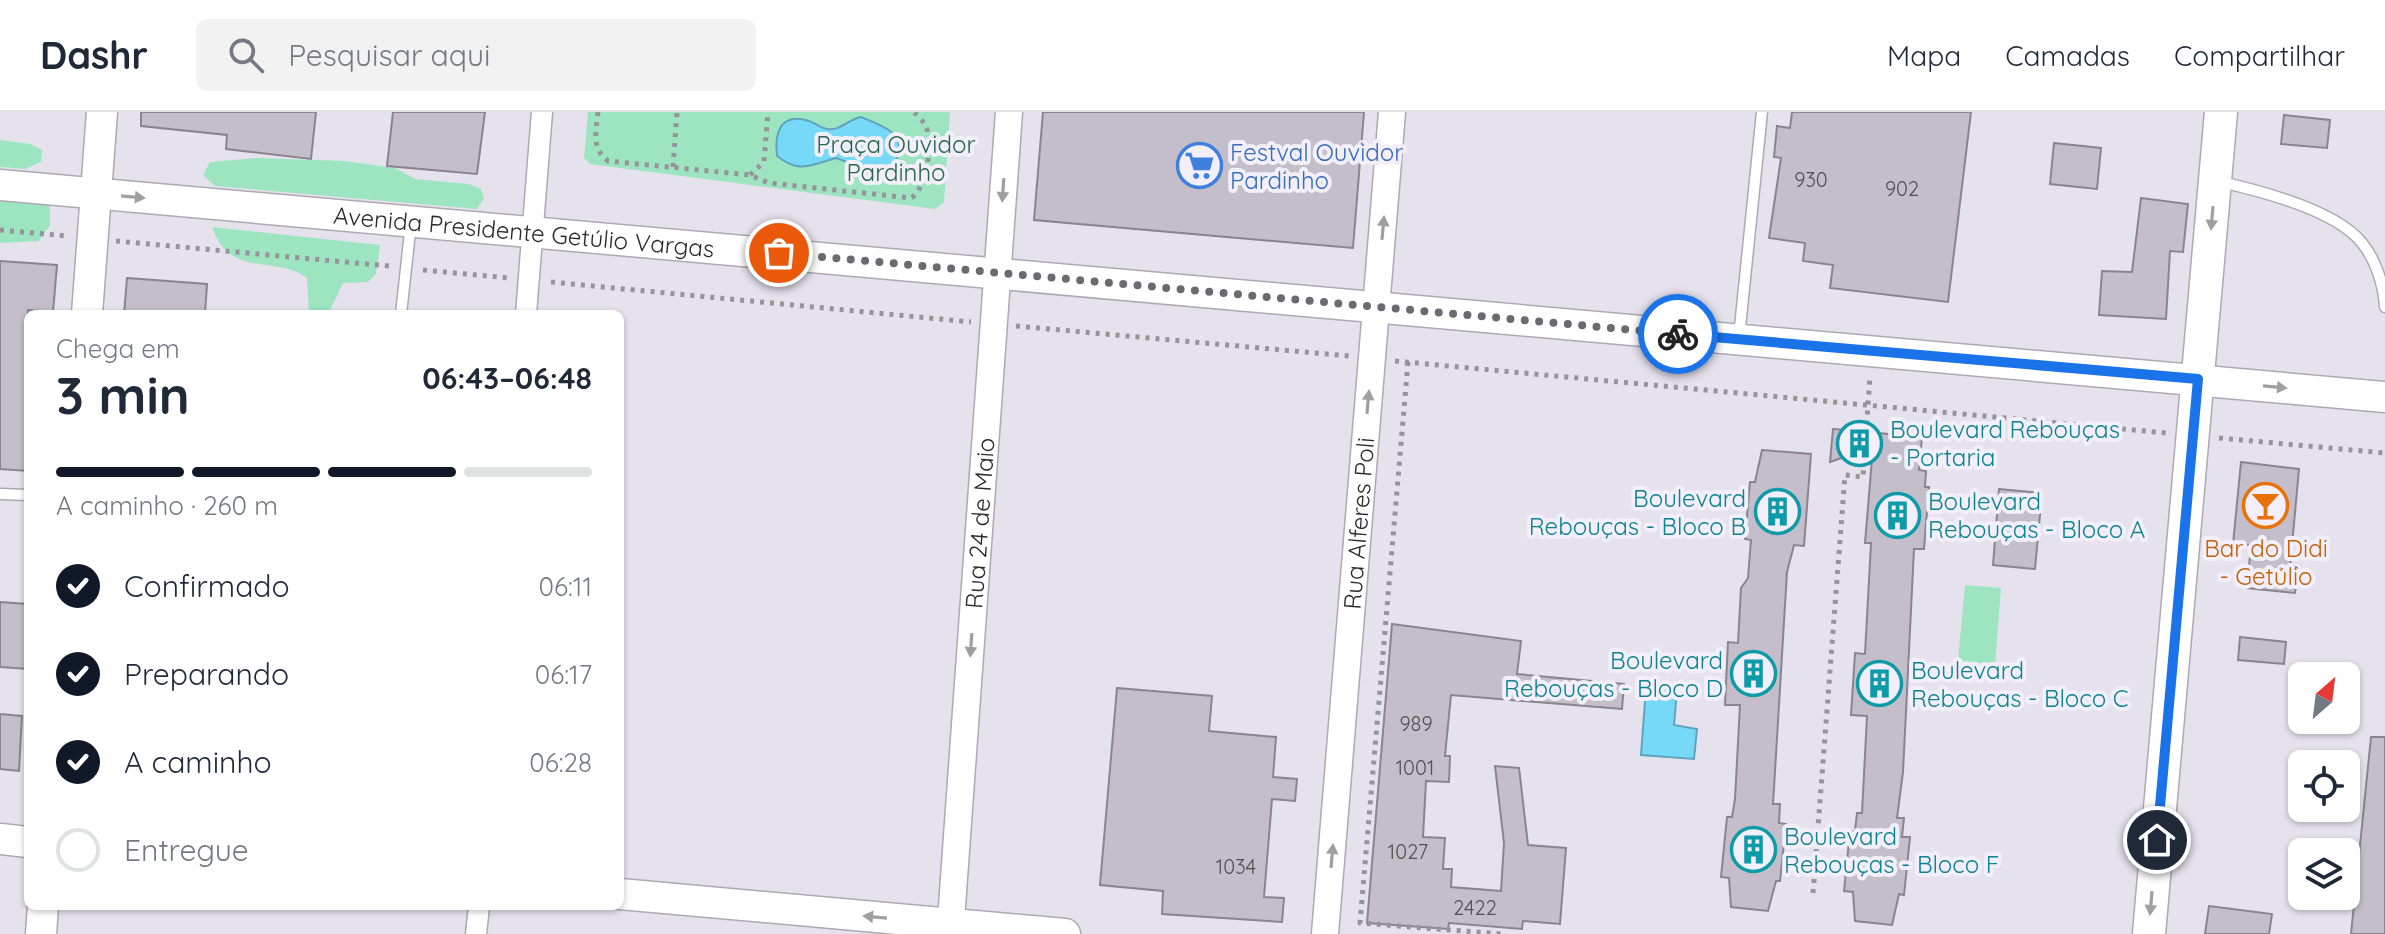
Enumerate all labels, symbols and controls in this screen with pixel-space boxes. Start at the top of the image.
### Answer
search box [196,19,756,91]
text: Dashr [40,31,148,79]
icon: search [224,33,268,77]
text: Pesquisar aqui [288,36,490,74]
text: Mapa [1887,38,1961,73]
text: Camadas [2005,38,2130,73]
text: Compartilhar [2174,38,2345,73]
park label: Praça Ouvidor Pardinho [816,129,976,187]
place label: Festval Ouvidor Pardinho [1230,137,1404,195]
supermarket icon: Festval Ouvidor Pardinho [1175,142,1223,190]
house number: 930 [1794,167,1828,192]
house number: 902 [1885,176,1919,201]
one-way arrow [997,178,1010,203]
one-way arrow [121,190,146,203]
street label: Avenida Presidente Getúlio Vargas [332,200,716,263]
one-way arrow [2205,206,2218,231]
one-way arrow [1376,215,1389,240]
pin [745,219,813,287]
icon: bag [757,231,801,275]
courier [1638,294,1718,374]
icon: bike [1656,312,1700,356]
text: Chega em [56,332,180,365]
text: 06:43–06:48 [422,359,592,397]
text: 3 min [56,362,190,427]
one-way arrow [2263,380,2288,393]
one-way arrow [1362,389,1375,414]
place label: Boulevard Rebouças - Portaria [1890,414,2120,472]
building icon: Boulevard Rebouças - Portaria [1835,419,1883,467]
street label: Rua 24 de Maio [958,436,1001,610]
street label: Rua Alferes Poli [1337,436,1380,610]
bar icon: Bar do Didi - Getúlio [2242,482,2290,530]
place label: Boulevard Rebouças - Bloco B [1529,483,1746,541]
place label: Boulevard Rebouças - Bloco A [1928,486,2145,544]
building icon: Boulevard Rebouças - Bloco B [1753,488,1801,536]
text: A caminho · 260 m [56,489,278,522]
building icon: Boulevard Rebouças - Bloco A [1873,491,1921,539]
place label: Bar do Didi - Getúlio [2204,533,2328,591]
icon: check [56,564,100,608]
text: Confirmado [124,567,290,605]
text: 06:11 [538,570,592,603]
one-way arrow [964,633,977,658]
place label: Boulevard Rebouças - Bloco D [1504,645,1723,703]
building icon: Boulevard Rebouças - Bloco D [1730,650,1778,698]
icon: check [56,652,100,696]
text: Preparando [124,655,289,693]
place label: Boulevard Rebouças - Bloco C [1911,655,2128,713]
text: 06:17 [535,658,592,691]
building icon: Boulevard Rebouças - Bloco C [1856,660,1904,708]
north arrow [2288,662,2360,734]
map controls [2288,662,2360,910]
house number: 989 [1399,711,1433,736]
icon: check [56,740,100,784]
text: A caminho [124,743,272,781]
text: 06:28 [529,746,592,779]
button: locate [2288,750,2360,822]
house number: 1001 [1396,755,1434,780]
pin [2123,806,2191,874]
icon: home [2135,818,2179,862]
place label: Boulevard Rebouças - Bloco F [1784,821,1999,879]
building icon: Boulevard Rebouças - Bloco F [1729,826,1777,874]
text: Entregue [124,831,249,869]
button: layers [2288,838,2360,910]
house number: 1027 [1388,839,1428,864]
one-way arrow [1326,843,1339,868]
house number: 1034 [1216,854,1256,879]
one-way arrow [2145,891,2158,916]
house number: 2422 [1453,895,1497,920]
one-way arrow [862,910,887,923]

